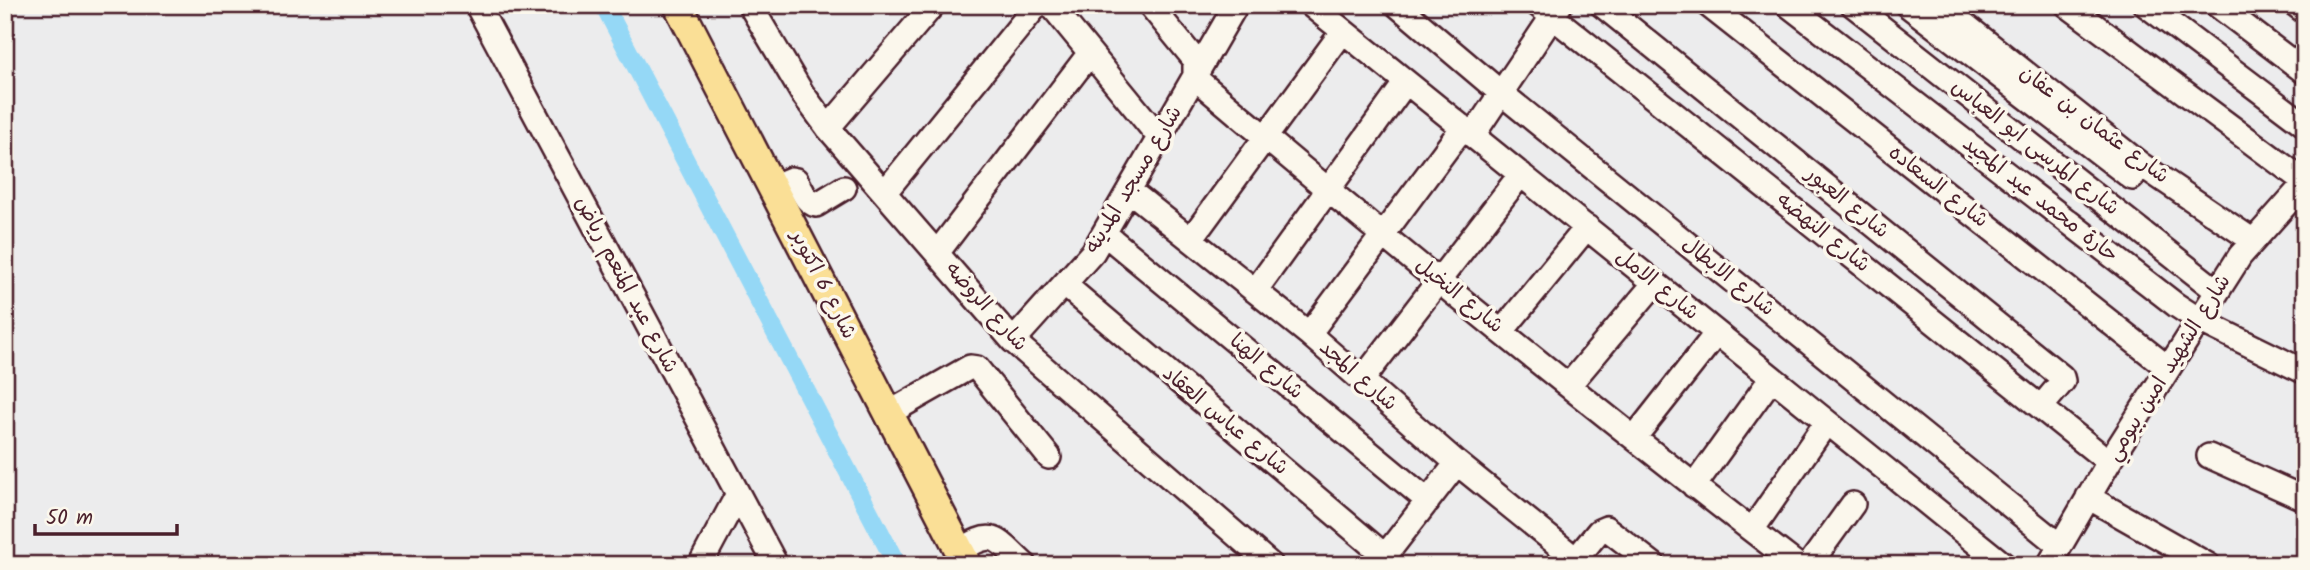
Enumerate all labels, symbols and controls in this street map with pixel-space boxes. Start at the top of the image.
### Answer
street label: شارع عثمان بن عفان [2012,57,2176,193]
street label: شارع المرسى ابو العباس [1944,72,2126,224]
street label: شارع مسجد المدينه [1077,100,1191,260]
street label: حارة محمد عبد المجيد [1955,128,2125,272]
street label: شارع السعاده [1881,137,1995,237]
street label: شارع العبور [1796,157,1896,247]
street label: شارع النهضه [1769,185,1877,281]
street label: شارع عبد المنعم رياض [565,191,687,379]
street label: شارع 6 اكتوبر [780,223,865,345]
street label: شارع الابطال [1674,229,1782,325]
street label: شارع الامل [1608,241,1706,329]
street label: شارع النخيل [1407,250,1511,342]
street label: شارع الروضه [936,255,1036,359]
street label: شارع الشهيد امين بيومي [2098,268,2241,469]
street label: شارع الهنا [1221,326,1311,408]
street label: شارع المجد [1311,332,1405,420]
street label: شارع عباس العقاد [1154,358,1296,484]
scale bar [35,493,177,537]
text: 50 m [46,502,93,535]

